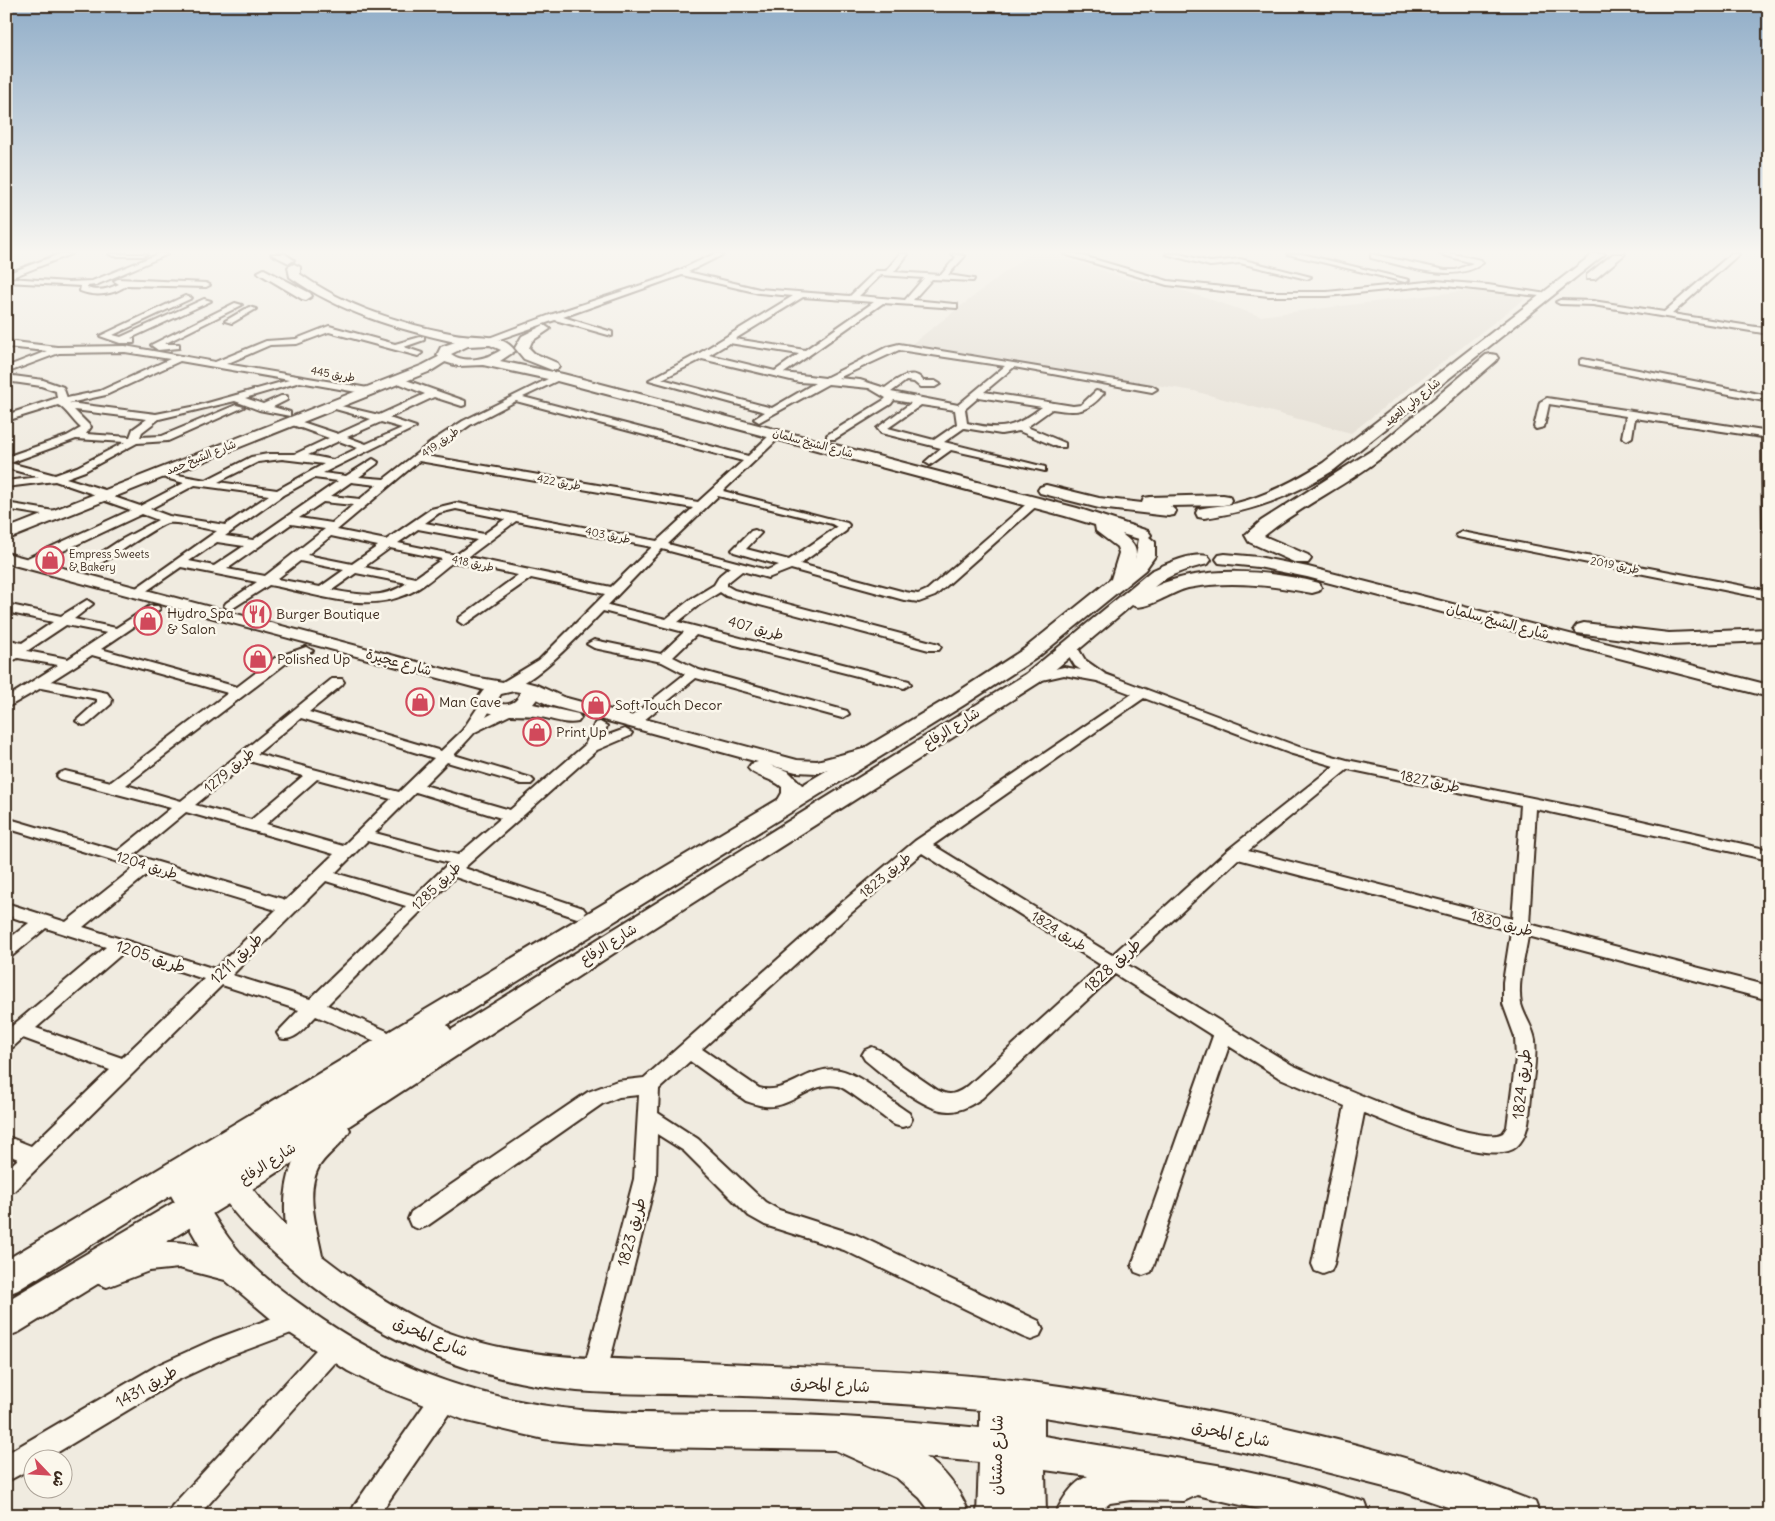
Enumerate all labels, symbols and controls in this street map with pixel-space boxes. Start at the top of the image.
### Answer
street label: طريق 445 [310,363,356,385]
street label: شارع ولي العهد [1381,375,1445,432]
street label: طريق 419 [419,424,461,460]
street label: شارع الشيخ سلمان [771,425,855,462]
street label: شارع الشيخ حمد [164,437,239,479]
street label: طريق 422 [536,471,582,493]
street label: طريق 403 [584,524,632,546]
shop icon: Empress Sweets & Bakery [35,545,65,575]
place label: Empress Sweets & Bakery [69,547,149,574]
street label: طريق 418 [451,552,495,574]
street label: طريق 2019 [1589,553,1641,577]
restaurant icon: Burger Boutique [242,599,272,629]
street label: شارع الشيخ سلمان [1444,599,1551,644]
place label: Hydro Spa & Salon [167,604,234,638]
place label: Burger Boutique [276,605,380,623]
shop icon: Hydro Spa & Salon [133,606,163,636]
street label: طريق 407 [726,612,786,644]
shop icon: Polished Up [243,644,273,674]
street label: شارع عجيرة [364,645,434,680]
place label: Polished Up [277,650,350,668]
shop icon: Man Cave [405,687,435,717]
shop icon: Soft Touch Decor [581,690,611,720]
place label: Man Cave [439,693,501,711]
place label: Soft Touch Decor [615,696,722,714]
street label: شارع الرفاع [919,703,984,754]
shop icon: Print Up [522,717,552,747]
place label: Print Up [556,723,607,741]
street label: طريق 1279 [200,744,258,796]
street label: طريق 1827 [1398,766,1462,796]
street label: طريق 1204 [114,847,180,883]
street label: طريق 1823 [855,848,915,902]
street label: طريق 1285 [407,858,465,914]
street label: طريق 1830 [1469,906,1535,940]
street label: طريق 1824 [1028,907,1090,955]
street label: شارع الرفاع [576,919,641,970]
street label: طريق 1211 [206,928,266,988]
street label: طريق 1828 [1079,933,1145,997]
street label: طريق 1205 [114,935,188,977]
street label: طريق 1824 [1507,1048,1535,1120]
street label: شارع الرفاع [235,1138,300,1189]
street label: طريق 1823 [612,1195,650,1269]
street label: شارع المحرق [390,1311,472,1363]
street label: طريق 1431 [111,1360,181,1412]
street label: شارع المحرق [790,1372,870,1398]
street label: شارع مشتان [985,1415,1009,1495]
street label: شارع المحرق [1190,1416,1272,1452]
north arrow [22,1448,72,1498]
text: ش [48,1469,71,1490]

